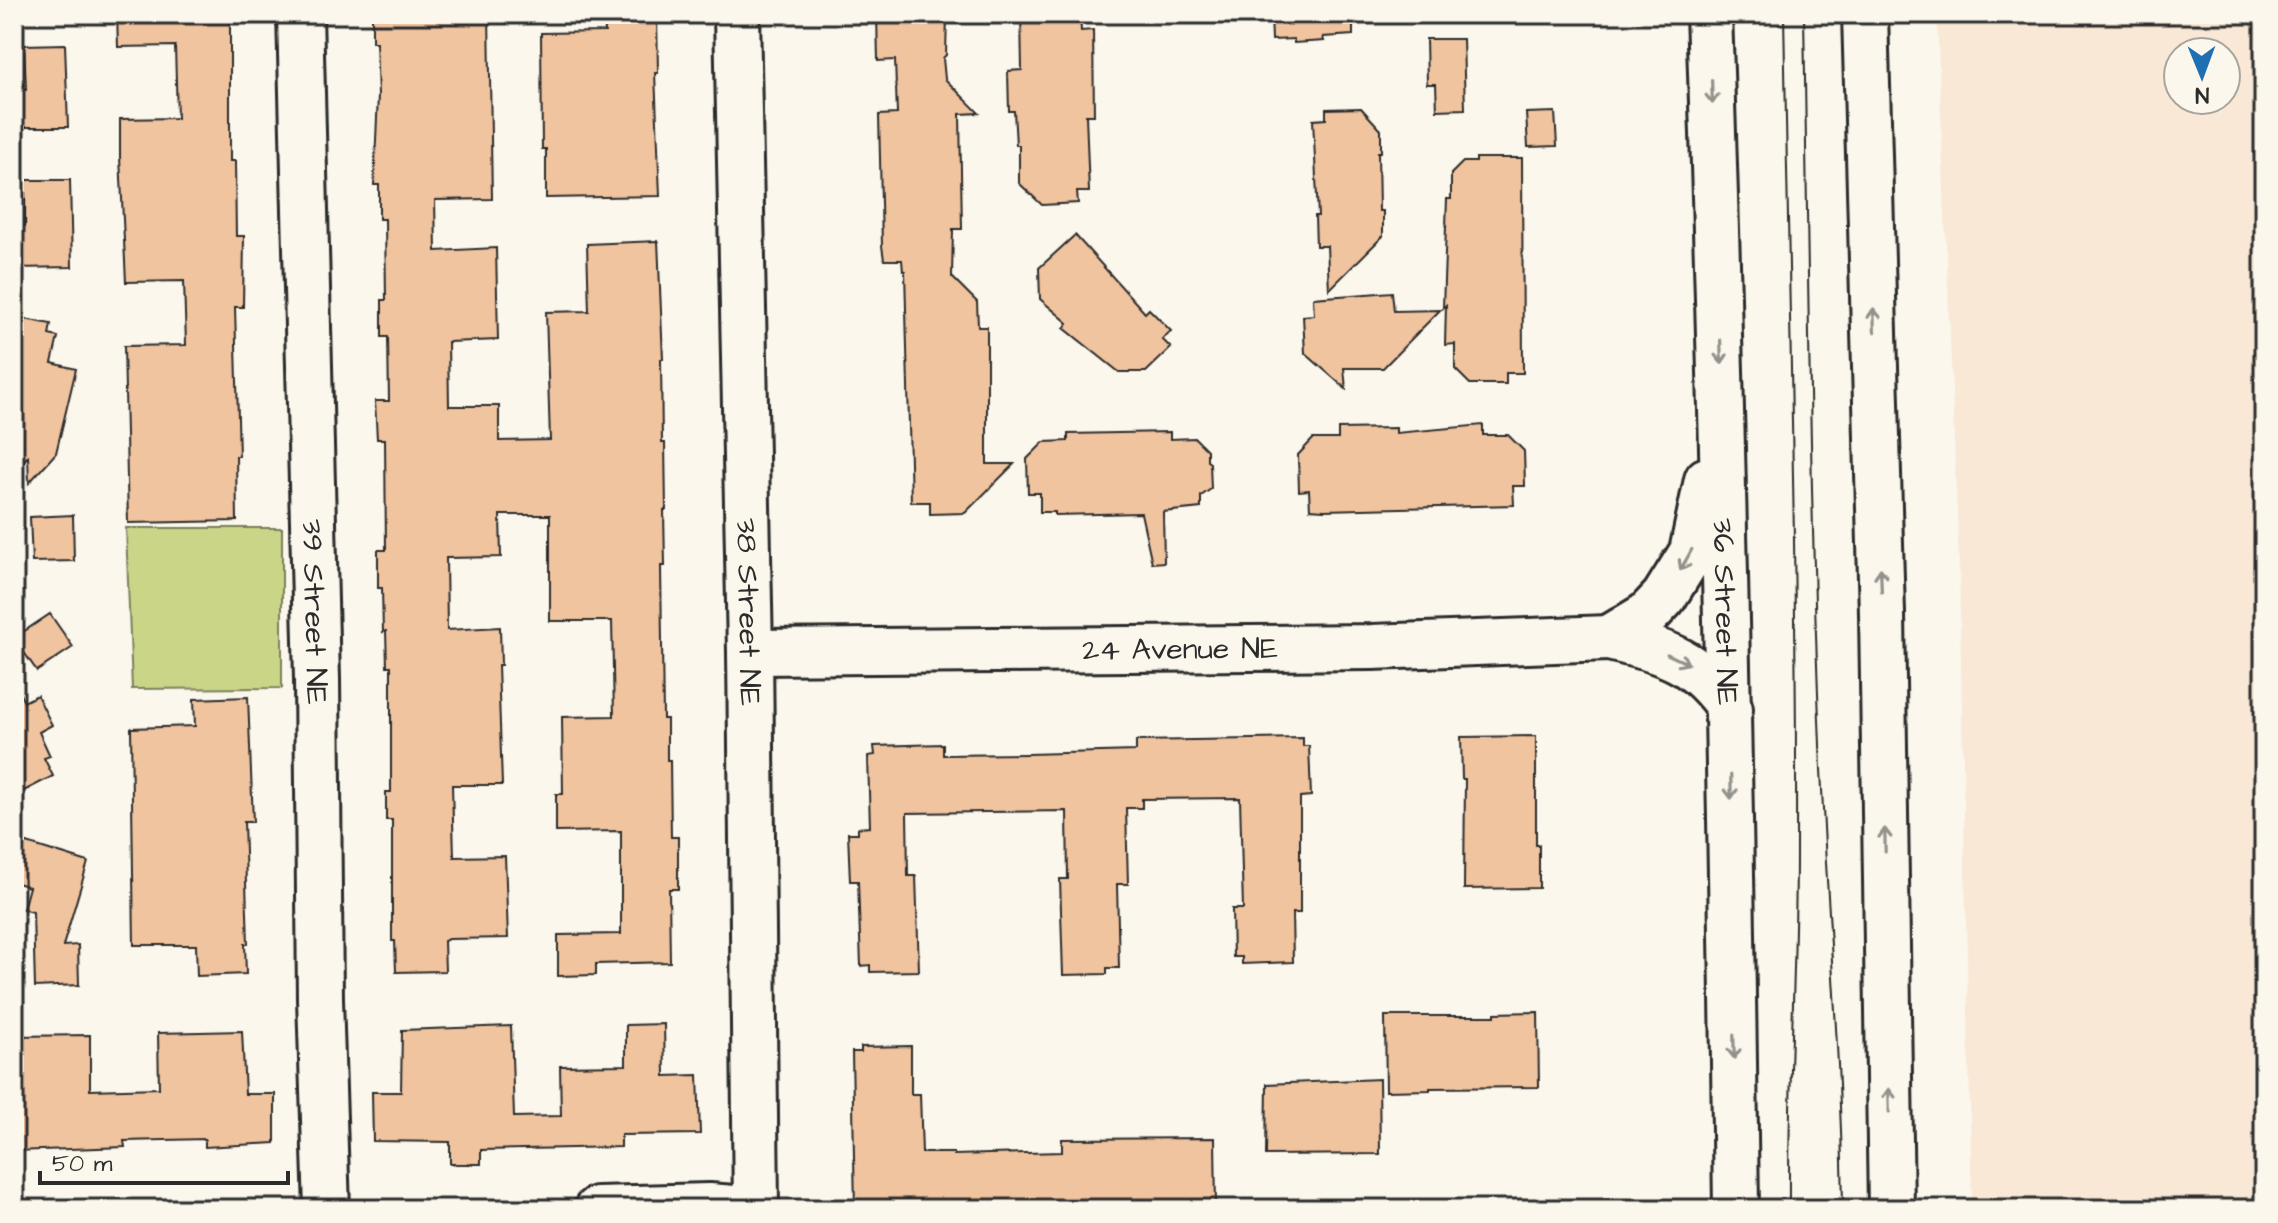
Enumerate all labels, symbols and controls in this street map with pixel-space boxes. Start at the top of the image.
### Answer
north arrow [2162,36,2242,116]
one-way arrow [1704,78,1719,105]
text: N [2195,79,2209,110]
one-way arrow [1866,307,1881,334]
one-way arrow [1713,338,1728,365]
street label: 38 Street NE [725,518,771,706]
street label: 36 Street NE [1702,518,1748,706]
street label: 39 Street NE [291,519,337,705]
one-way arrow [1678,548,1694,572]
one-way arrow [1873,567,1888,594]
street label: 24 Avenue NE [1082,628,1278,671]
one-way arrow [1665,653,1690,668]
one-way arrow [1723,773,1739,800]
one-way arrow [1877,827,1893,854]
one-way arrow [1726,1033,1742,1060]
one-way arrow [1882,1087,1897,1114]
scale bar [40,1135,288,1185]
text: 50 m [52,1147,113,1181]

